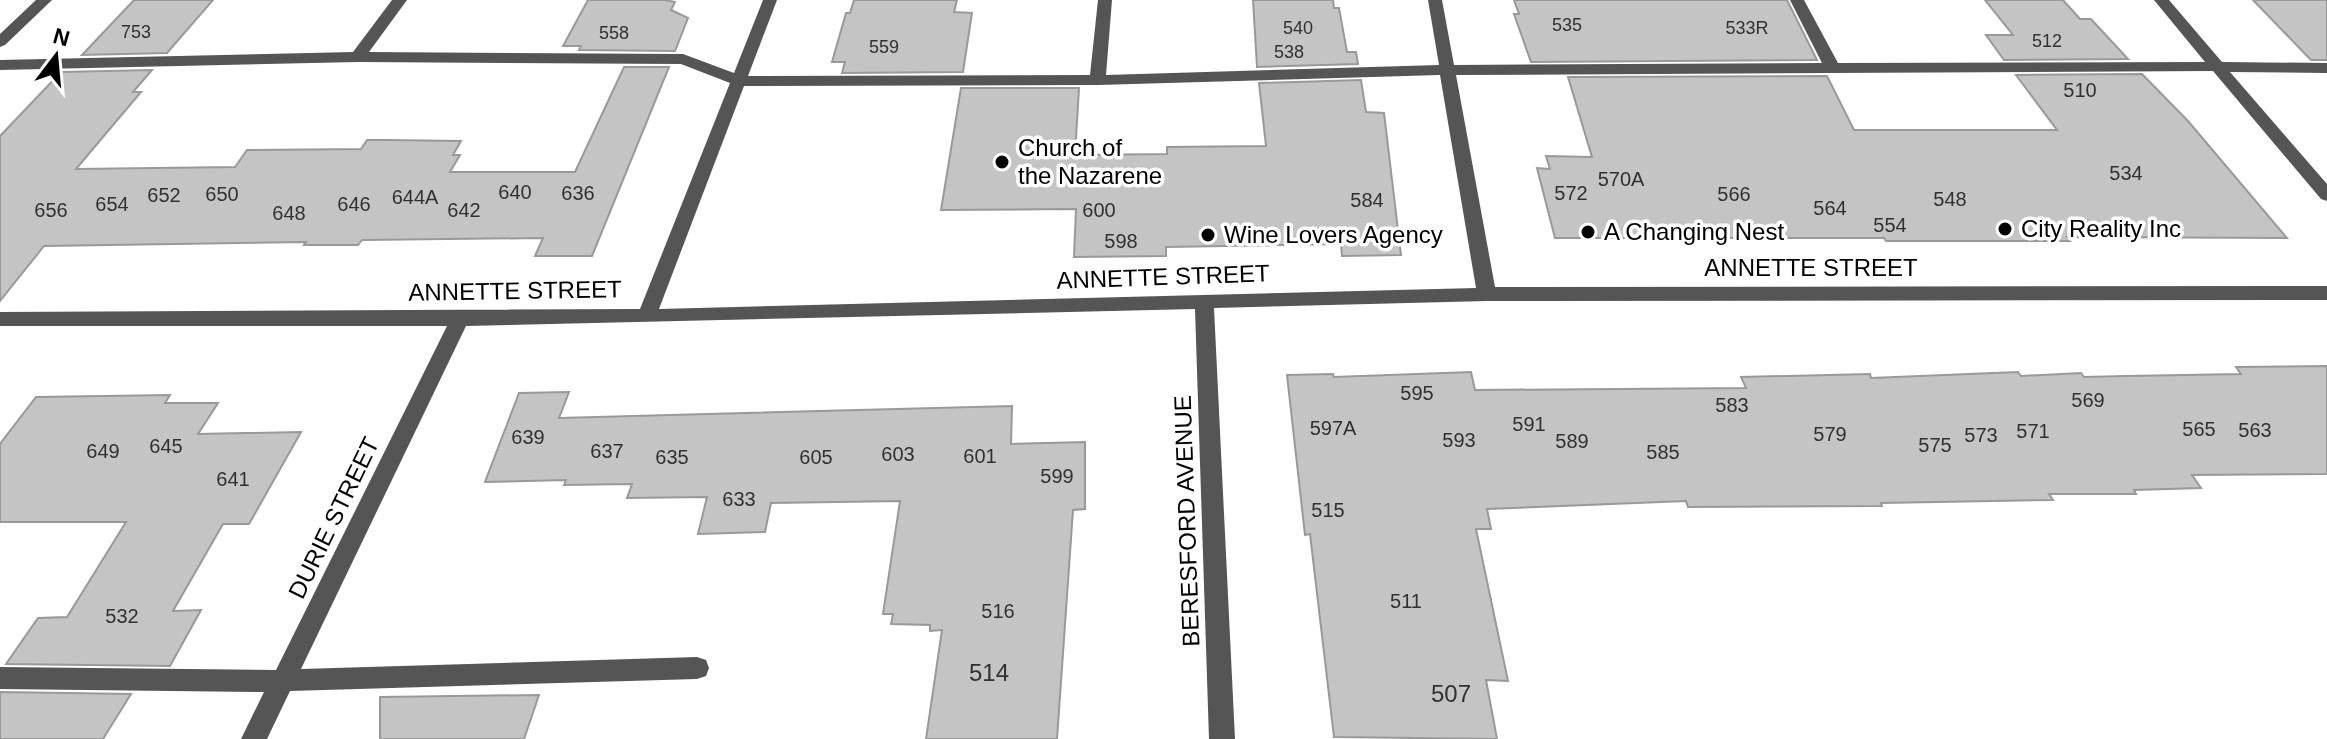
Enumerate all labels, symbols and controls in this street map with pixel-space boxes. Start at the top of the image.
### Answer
house number: 535 [1552,15,1582,35]
north arrow [16,16,96,96]
house number: 540 [1283,18,1313,38]
house number: 533R [1725,18,1769,38]
house number: 753 [121,22,151,42]
text: N [50,23,72,51]
house number: 558 [599,23,629,43]
house number: 512 [2032,31,2062,51]
house number: 559 [869,37,899,57]
house number: 538 [1274,42,1304,62]
house number: 510 [2063,79,2097,101]
place label: Church of the Nazarene [1018,134,1162,189]
marker: Church of the Nazarene [993,153,1011,171]
house number: 534 [2109,162,2143,184]
house number: 570A [1598,168,1645,190]
house number: 640 [498,181,532,203]
house number: 636 [561,182,595,204]
house number: 572 [1554,182,1588,204]
house number: 650 [205,183,239,205]
house number: 566 [1717,183,1751,205]
house number: 652 [147,184,181,206]
house number: 644A [392,186,439,208]
house number: 548 [1933,188,1967,210]
house number: 584 [1350,189,1384,211]
house number: 654 [95,193,129,215]
house number: 646 [337,193,371,215]
house number: 564 [1813,197,1847,219]
house number: 656 [34,199,68,221]
house number: 642 [447,199,481,221]
house number: 600 [1082,199,1116,221]
house number: 648 [272,202,306,224]
house number: 554 [1873,214,1907,236]
place label: City Reality Inc [2021,215,2181,242]
place label: A Changing Nest [1604,218,1784,245]
marker: City Reality Inc [1996,220,2014,238]
place label: Wine Lovers Agency [1224,221,1443,248]
marker: A Changing Nest [1579,223,1597,241]
marker: Wine Lovers Agency [1199,226,1217,244]
house number: 598 [1104,230,1138,252]
street label: ANNETTE STREET [1704,254,1918,281]
street label: ANNETTE STREET [1056,259,1270,294]
street label: ANNETTE STREET [408,275,622,306]
house number: 595 [1400,382,1434,404]
house number: 569 [2071,389,2105,411]
house number: 583 [1715,394,1749,416]
street label: BERESFORD AVENUE [1169,395,1204,647]
house number: 591 [1512,413,1546,435]
house number: 597A [1310,417,1357,439]
house number: 565 [2182,418,2216,440]
house number: 563 [2238,419,2272,441]
house number: 571 [2016,420,2050,442]
house number: 579 [1813,423,1847,445]
house number: 573 [1964,424,1998,446]
house number: 639 [511,426,545,448]
house number: 593 [1442,429,1476,451]
house number: 589 [1555,430,1589,452]
street label: DURIE STREET [283,432,384,603]
house number: 575 [1918,434,1952,456]
house number: 645 [149,435,183,457]
house number: 649 [86,440,120,462]
house number: 637 [590,440,624,462]
house number: 585 [1646,441,1680,463]
house number: 603 [881,443,915,465]
house number: 601 [963,445,997,467]
house number: 635 [655,446,689,468]
house number: 605 [799,446,833,468]
house number: 599 [1040,465,1074,487]
house number: 641 [216,468,250,490]
house number: 633 [722,488,756,510]
house number: 515 [1311,499,1345,521]
house number: 511 [1390,590,1422,612]
house number: 516 [981,600,1015,622]
house number: 532 [105,605,139,627]
house number: 514 [969,659,1009,686]
house number: 507 [1431,680,1471,707]

